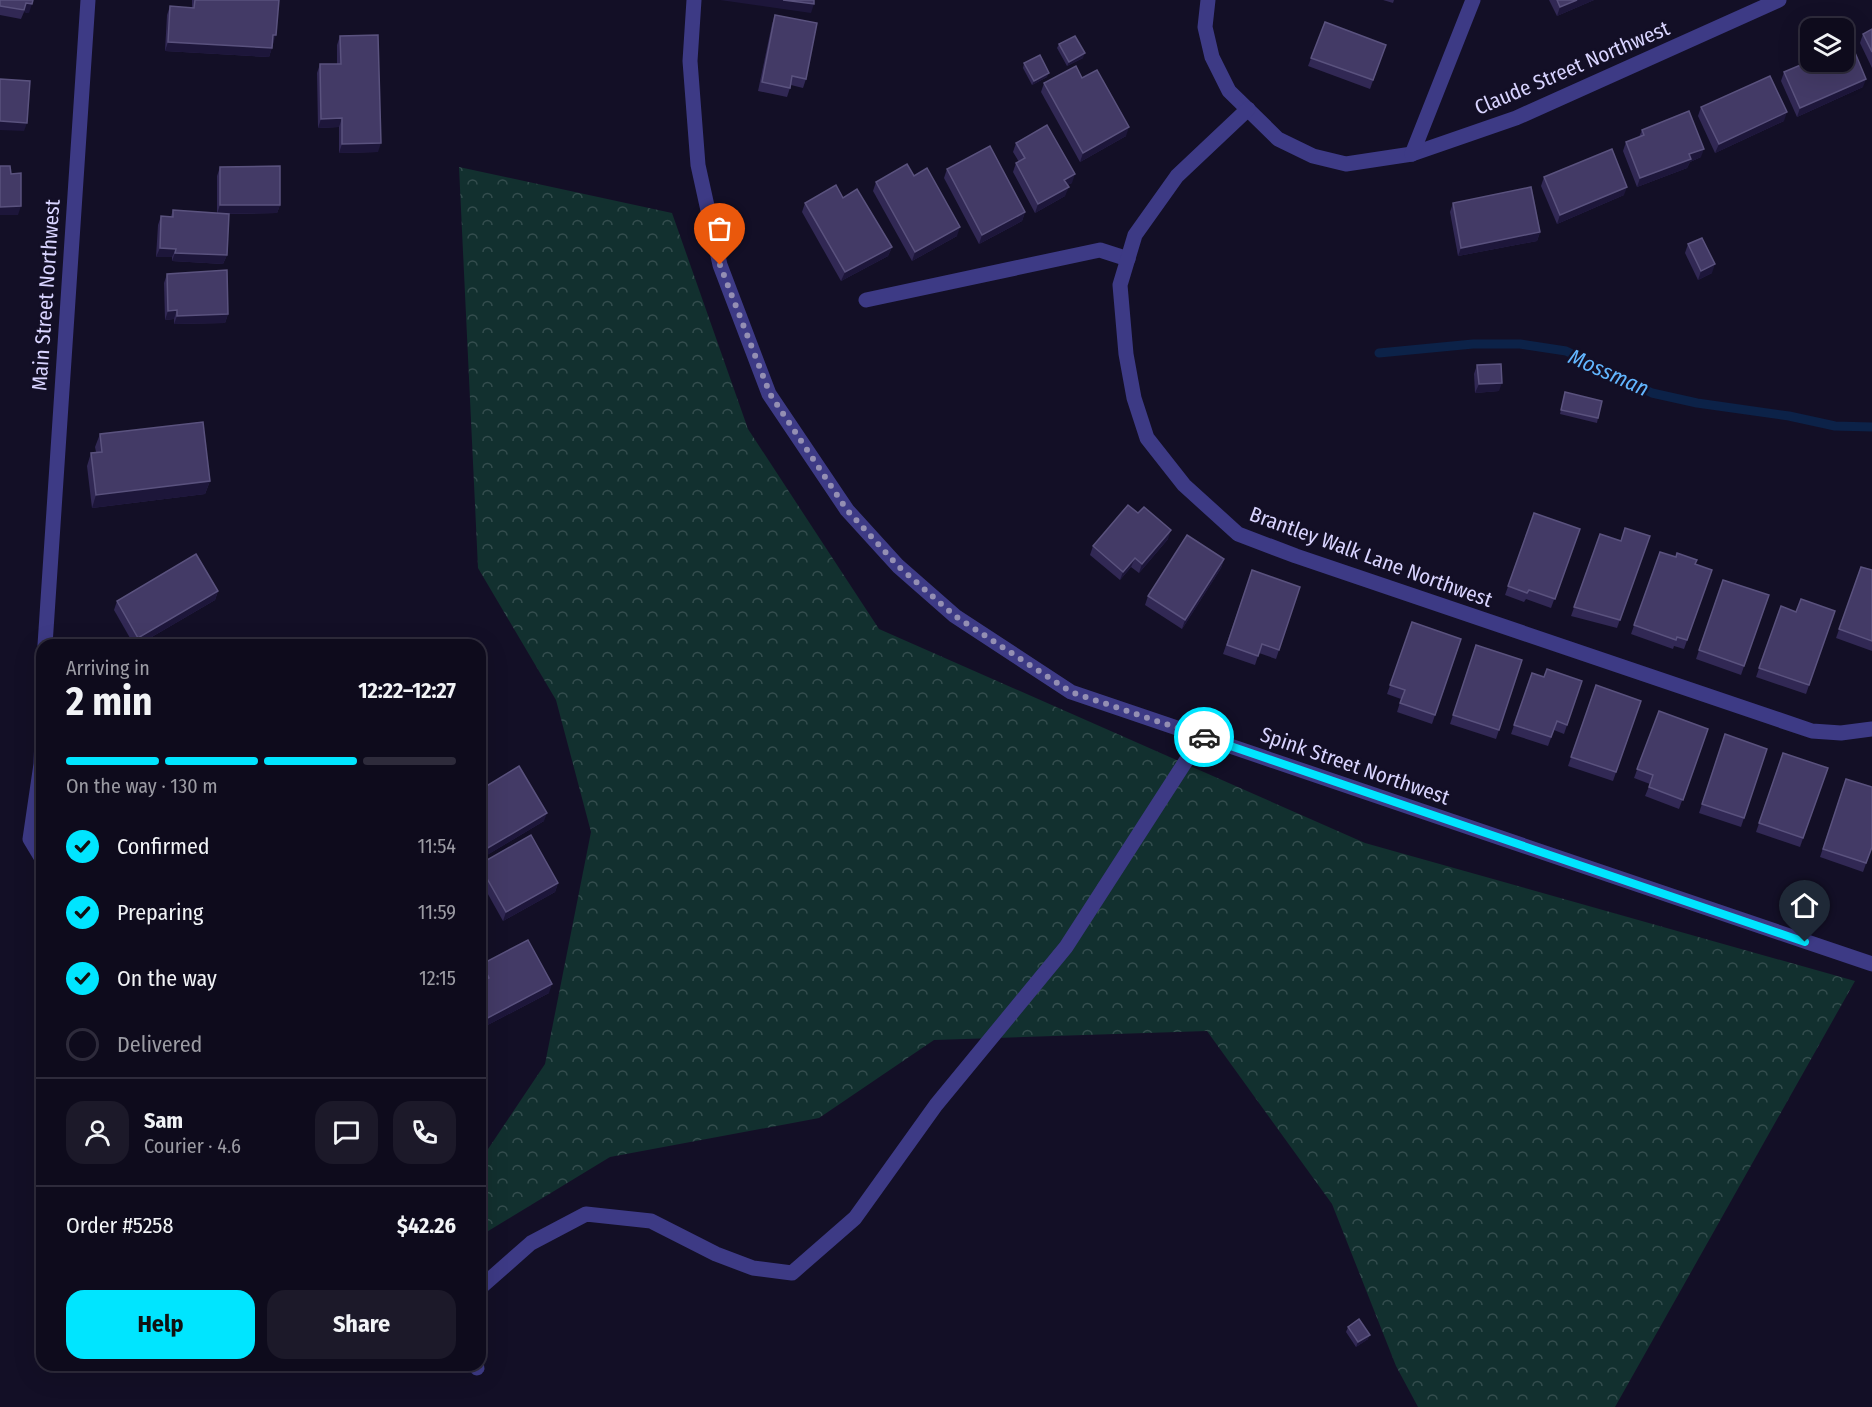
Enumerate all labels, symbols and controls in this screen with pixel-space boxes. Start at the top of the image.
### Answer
street label: Claude Street Northwest [1471,15,1674,121]
map controls [1800,18,1854,72]
button: layers [1800,18,1854,72]
street label: Main Street Northwest [26,198,66,392]
pin [694,203,745,265]
icon: bag [703,212,736,245]
water label: Mossman [1564,343,1653,402]
street label: Brantley Walk Lane Northwest [1246,501,1496,613]
text: Arriving in [66,656,150,680]
text: 12:22–12:27 [358,677,456,704]
text: 2 min [66,679,152,725]
courier [1174,707,1234,767]
icon: car [1188,721,1221,754]
street label: Spink Street Northwest [1257,721,1453,811]
text: On the way · 130 m [66,774,218,798]
icon: check [66,830,99,863]
text: Confirmed [117,833,210,860]
text: 11:54 [418,834,456,858]
pin [1779,880,1830,942]
icon: home [1788,889,1821,922]
icon: check [66,896,99,929]
text: Preparing [117,899,203,926]
text: 11:59 [418,900,456,924]
icon: check [66,962,99,995]
text: On the way [117,965,217,992]
text: 12:15 [419,966,456,990]
text: Delivered [117,1031,202,1058]
button: person [66,1101,129,1164]
button: chat [315,1101,378,1164]
button: phone [393,1101,456,1164]
text: Sam [144,1107,183,1134]
text: Courier · 4.6 [144,1134,241,1158]
text: Order #5258 [66,1212,173,1239]
text: $42.26 [397,1212,456,1239]
button: Help [66,1290,255,1359]
button: Share [267,1290,456,1359]

